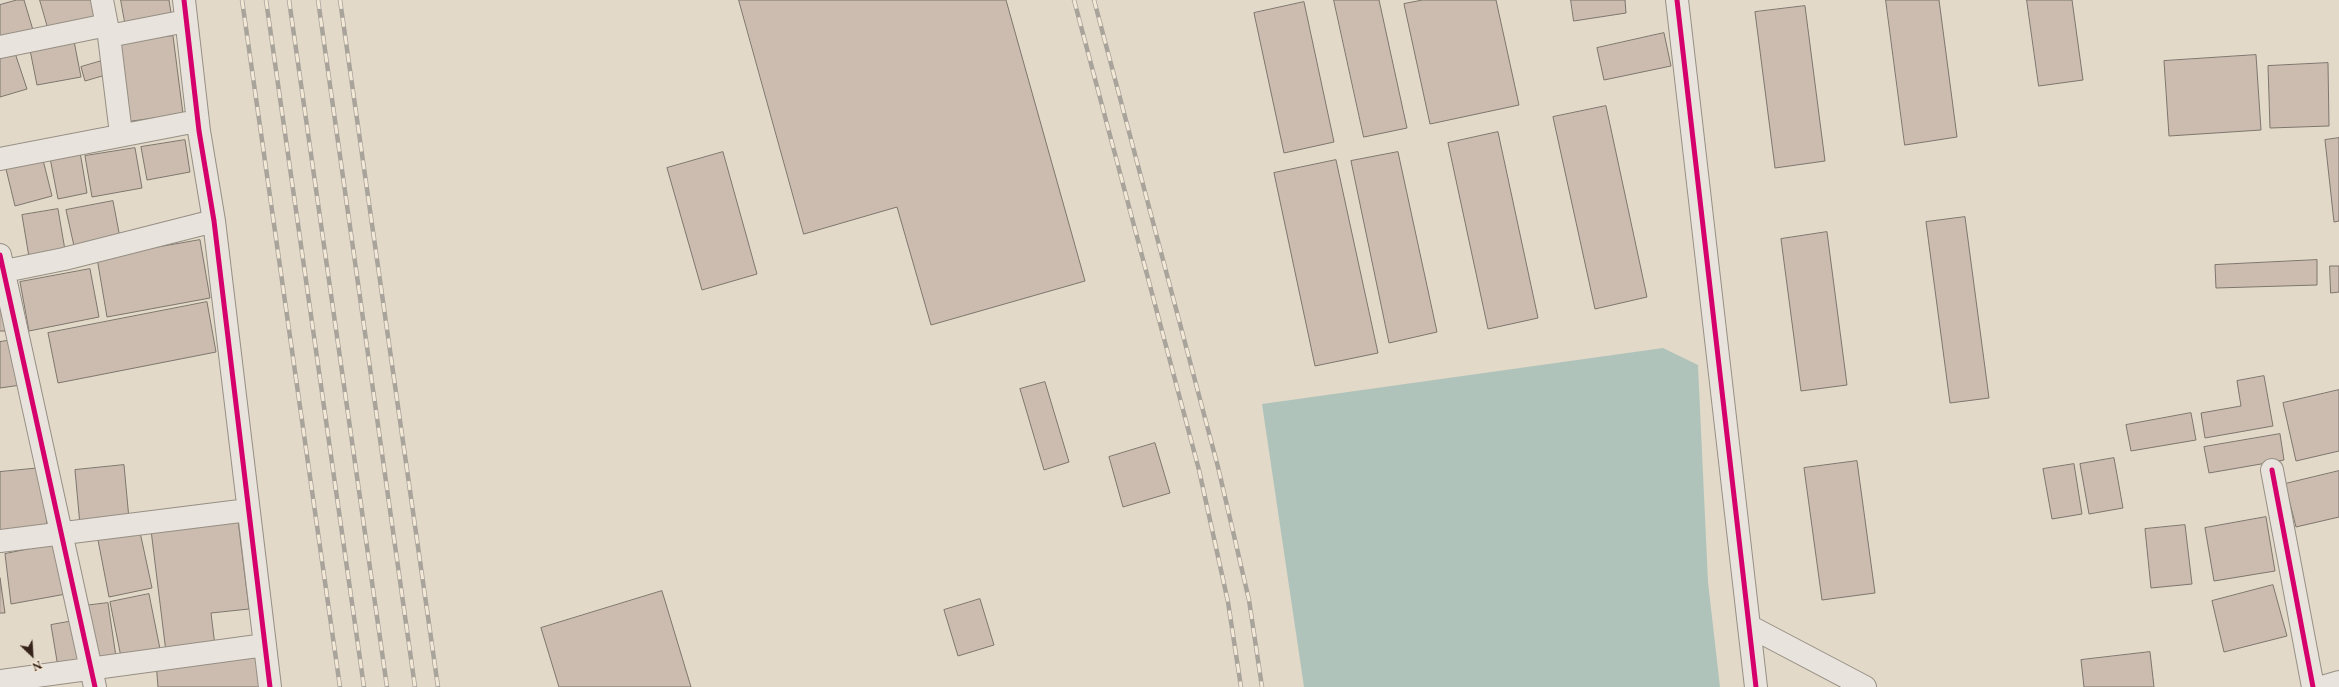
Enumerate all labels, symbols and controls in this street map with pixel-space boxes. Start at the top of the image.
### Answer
north arrow [12,635,52,675]
text: N [30,658,44,674]

